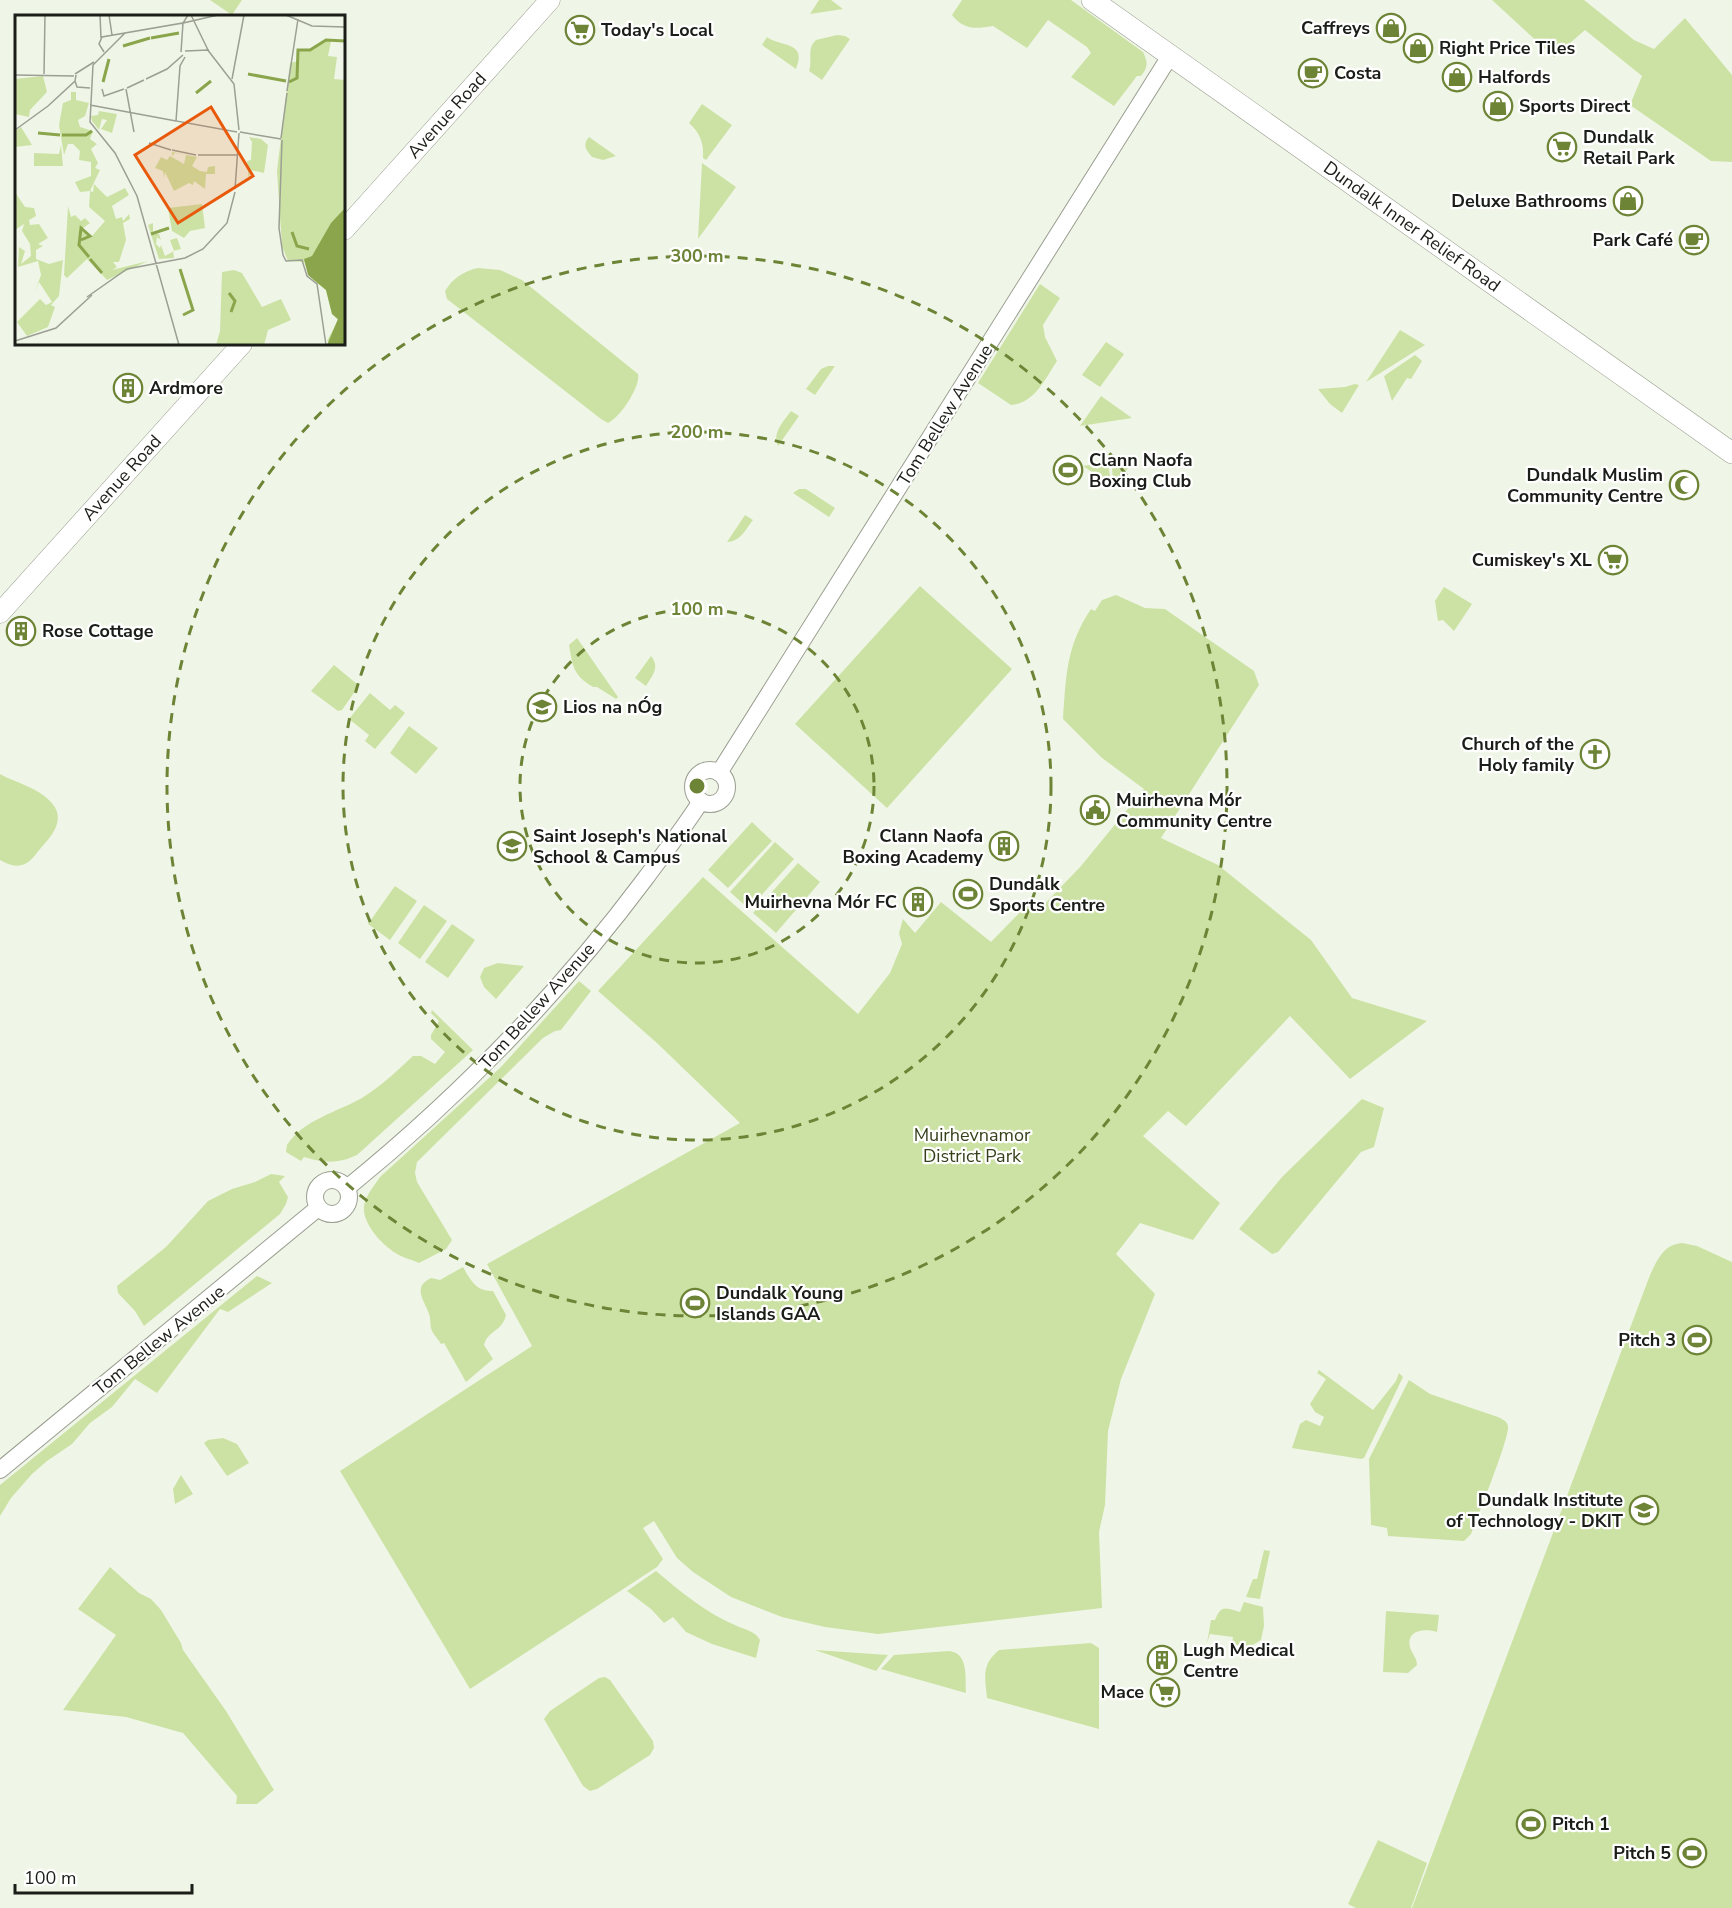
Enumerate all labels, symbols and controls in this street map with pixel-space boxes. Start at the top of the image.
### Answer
shop icon: Caffreys [1375,12,1407,44]
supermarket icon: Today's Local [564,14,596,46]
inset map [15,15,345,345]
place label: Caffreys [1301,16,1370,40]
place label: Today's Local [601,18,714,42]
shop icon: Right Price Tiles [1402,32,1434,64]
place label: Right Price Tiles [1439,36,1575,60]
cafe icon: Costa [1297,57,1329,89]
place label: Costa [1334,61,1381,85]
shop icon: Halfords [1441,61,1473,93]
place label: Halfords [1478,65,1551,89]
street label: Avenue Road [402,67,492,163]
shop icon: Sports Direct [1482,90,1514,122]
place label: Sports Direct [1519,94,1630,118]
place label: Dundalk Retail Park [1583,125,1675,170]
supermarket icon: Dundalk Retail Park [1546,131,1578,163]
street label: Dundalk Inner Relief Road [1319,156,1505,297]
shop icon: Deluxe Bathrooms [1612,185,1644,217]
place label: Deluxe Bathrooms [1451,189,1607,213]
cafe icon: Park Café [1678,224,1710,256]
place label: Park Café [1592,228,1673,252]
text: 300 m [670,244,724,268]
street label: Tom Bellew Avenue [892,340,998,490]
building icon: Ardmore [112,372,144,404]
place label: Ardmore [149,376,223,400]
text: 200 m [670,420,724,444]
street label: Avenue Road [77,430,167,526]
place label: Clann Naofa Boxing Club [1089,448,1193,493]
sports icon: Clann Naofa Boxing Club [1052,454,1084,486]
place label: Dundalk Muslim Community Centre [1507,463,1663,508]
mosque icon: Dundalk Muslim Community Centre [1668,469,1700,501]
supermarket icon: Cumiskey's XL [1597,544,1629,576]
place label: Cumiskey's XL [1472,548,1592,572]
text: 100 m [670,597,724,621]
building icon: Rose Cottage [5,615,37,647]
place label: Rose Cottage [42,619,154,643]
school or university icon: Lios na nÓg [526,691,558,723]
place label: Lios na nÓg [563,695,663,719]
place label: Church of the Holy family [1461,732,1575,777]
church icon: Church of the Holy family [1579,738,1611,770]
centre of rings [687,776,707,796]
place label: Muirhevna Mór Community Centre [1116,788,1272,833]
public building icon: Muirhevna Mór Community Centre [1079,794,1111,826]
place label: Saint Joseph's National School & Campus [533,824,727,869]
place label: Clann Naofa Boxing Academy [842,824,984,869]
school or university icon: Saint Joseph's National School & Campus [496,830,528,862]
building icon: Clann Naofa Boxing Academy [988,830,1020,862]
place label: Dundalk Sports Centre [989,872,1105,917]
sports icon: Dundalk Sports Centre [952,878,984,910]
building icon: Muirhevna Mór FC [902,886,934,918]
place label: Muirhevna Mór FC [744,890,897,914]
street label: Tom Bellew Avenue [474,938,600,1074]
park label: Muirhevnamor District Park [914,1123,1031,1168]
street label: Tom Bellew Avenue [88,1280,230,1400]
place label: Dundalk Young Islands GAA [716,1281,843,1326]
sports icon: Dundalk Young Islands GAA [679,1287,711,1319]
sports icon: Pitch 3 [1681,1324,1713,1356]
place label: Pitch 3 [1618,1328,1676,1352]
place label: Dundalk Institute of Technology - DKIT [1446,1488,1624,1533]
school or university icon: Dundalk Institute of Technology - DKIT [1628,1494,1660,1526]
place label: Lugh Medical Centre [1183,1638,1295,1683]
building icon: Lugh Medical Centre [1146,1644,1178,1676]
supermarket icon: Mace [1149,1676,1181,1708]
place label: Mace [1100,1680,1144,1704]
sports icon: Pitch 1 [1515,1808,1547,1840]
place label: Pitch 1 [1552,1812,1610,1836]
sports icon: Pitch 5 [1676,1837,1708,1869]
place label: Pitch 5 [1613,1841,1671,1865]
scale bar [15,1857,192,1895]
text: 100 m [24,1866,76,1890]

